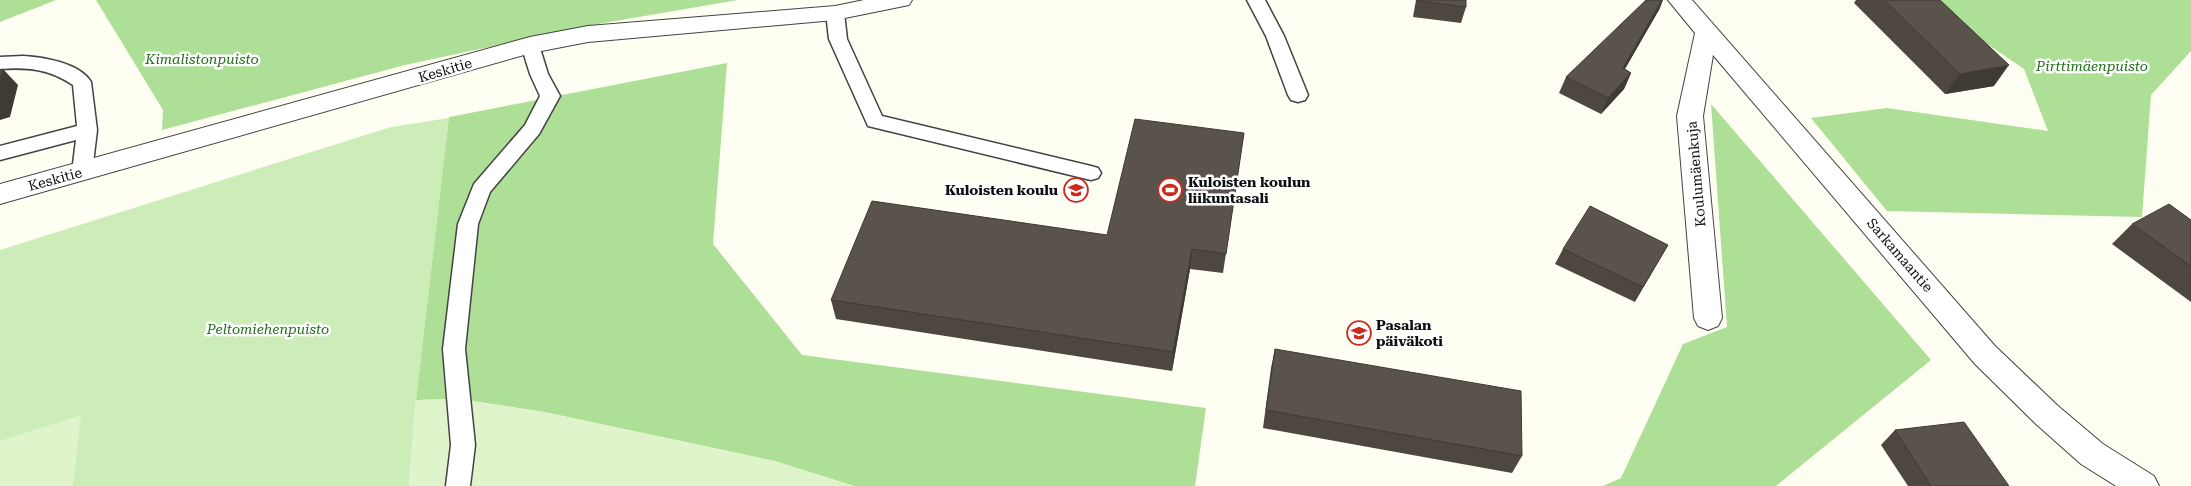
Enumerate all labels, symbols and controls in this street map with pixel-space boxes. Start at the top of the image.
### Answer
park label: Kimalistonpuisto [144,51,259,67]
street label: Keskitie [416,55,474,85]
park label: Pirttimäenpuisto [2035,58,2148,74]
street label: Koulumäenkuja [1683,120,1709,228]
street label: Keskitie [26,164,84,194]
place label: Kuloisten koulun liikuntasali [1188,174,1311,206]
school or university icon: Kuloisten koulu [1063,177,1089,203]
sports icon: Kuloisten koulun liikuntasali [1157,177,1183,203]
place label: Kuloisten koulu [945,182,1058,198]
street label: Sarkamaantie [1864,215,1937,295]
place label: Pasalan päiväkoti [1376,317,1443,349]
school or university icon: Pasalan päiväkoti [1346,320,1372,346]
park label: Peltomiehenpuisto [206,321,329,337]

